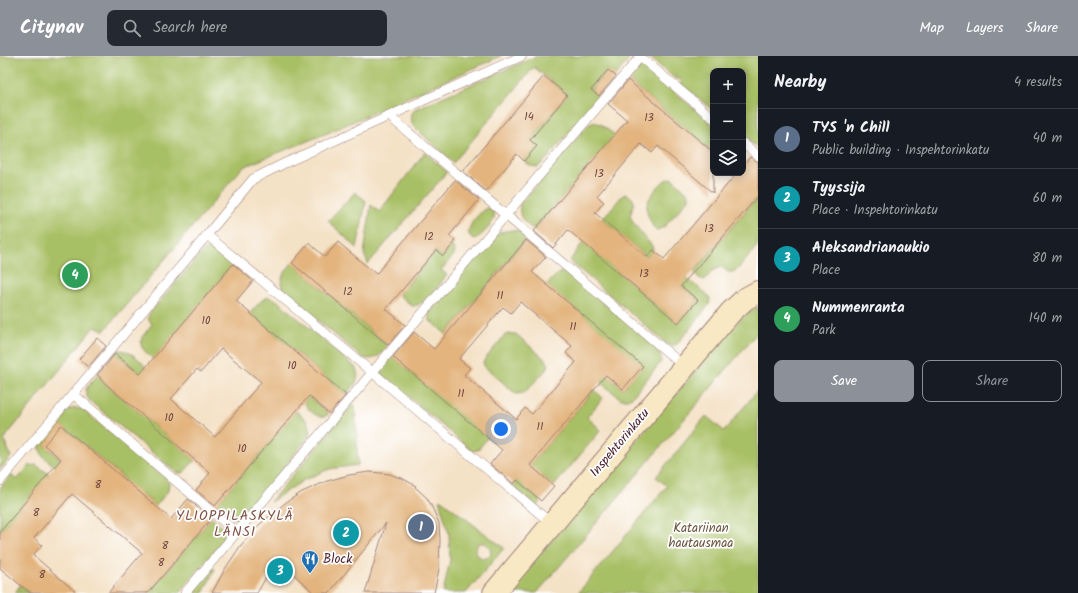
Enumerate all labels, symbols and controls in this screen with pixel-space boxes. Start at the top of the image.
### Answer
search box [107,10,387,46]
text: Citynav [20,13,83,43]
text: Search here [153,16,227,40]
icon: search [121,17,143,39]
text: Map [920,17,944,39]
text: Layers [966,17,1004,39]
text: Share [1026,17,1058,39]
map controls [710,68,746,176]
button: + [710,68,746,104]
text: Nearby [774,69,826,96]
text: 4 results [1014,72,1062,93]
button: − [710,104,746,140]
house number: 14 [524,108,534,126]
house number: 13 [644,109,654,127]
text: TYS 'n Chill [812,116,890,140]
text: 1 [785,128,789,149]
text: 40 m [1033,128,1062,149]
button: layers [710,140,746,176]
text: Public building · Inspehtorinkatu [812,140,989,161]
house number: 13 [594,165,604,183]
text: Tyyssija [812,176,865,200]
text: 2 [783,188,791,209]
text: 60 m [1033,188,1062,209]
text: Place · Inspehtorinkatu [812,200,938,221]
house number: 13 [704,220,714,238]
house number: 12 [424,228,434,246]
text: Aleksandrianaukio [812,236,930,260]
text: 3 [783,248,791,269]
text: 80 m [1032,248,1062,269]
pin: 4 [62,260,88,290]
text: Place [812,260,840,281]
house number: 13 [639,265,649,283]
house number: 12 [343,283,353,301]
house number: 11 [497,287,503,305]
text: Nummenranta [812,296,905,320]
text: 4 [783,308,791,329]
text: 140 m [1029,308,1062,329]
house number: 10 [202,312,211,330]
house number: 11 [570,318,576,336]
text: Park [812,320,836,341]
house number: 10 [288,357,297,375]
button: Save [774,360,914,402]
button: Share [922,360,1062,402]
house number: 11 [458,385,464,403]
street label: Inspehtorinkatu [585,403,656,482]
house number: 10 [165,409,174,427]
house number: 11 [537,418,543,436]
your location [491,419,511,439]
house number: 10 [238,440,247,458]
house number: 8 [95,476,102,494]
house number: 8 [33,504,40,522]
district label: YLIOPPILASKYLÄ LÄNSI [176,505,294,543]
pin: 1 [408,512,434,542]
pin: 2 [333,518,359,548]
park label: Katariinan hautausmaa [669,518,733,554]
house number: 8 [162,537,169,555]
restaurant icon: Block [300,549,320,574]
place label: Block [323,549,353,570]
house number: 8 [158,554,165,572]
pin: 3 [267,556,293,586]
house number: 8 [39,566,46,584]

